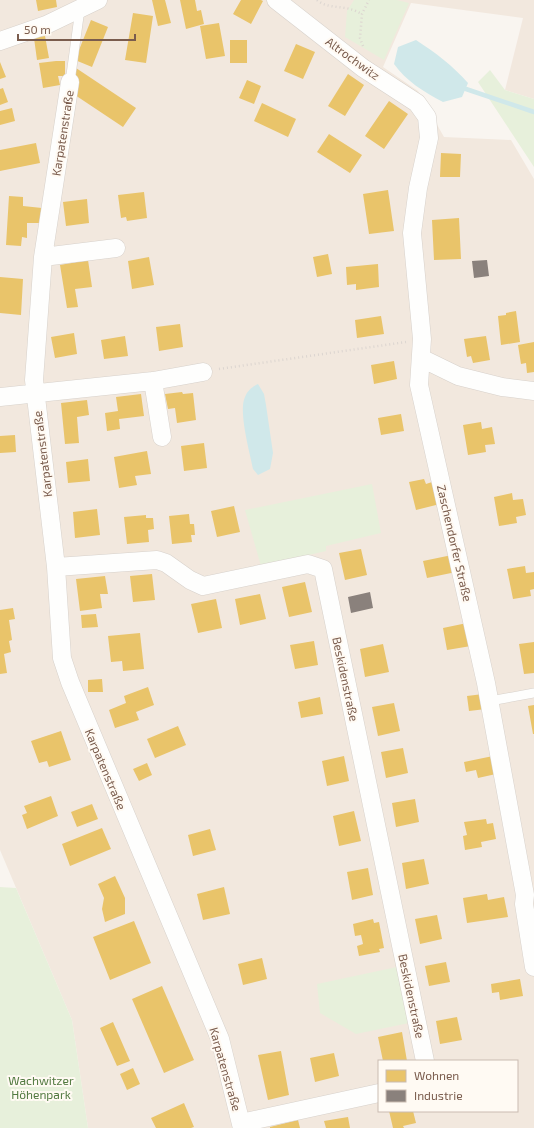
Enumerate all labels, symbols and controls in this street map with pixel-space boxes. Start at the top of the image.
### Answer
scale bar [18,16,135,42]
text: 50 m [24,22,51,36]
street label: Altrochwitz [323,34,383,82]
street label: Karpatenstraße [48,89,76,177]
street label: Karpatenstraße [30,410,54,498]
street label: Zaschendorfer Straße [435,483,475,603]
street label: Beskidenstraße [330,635,362,723]
street label: Karpatenstraße [83,726,129,812]
street label: Beskidenstraße [396,952,428,1040]
street label: Karpatenstraße [207,1025,245,1113]
legend [378,1060,518,1112]
text: Wohnen [414,1068,459,1082]
park label: Wachwitzer Höhenpark [8,1073,74,1101]
text: Industrie [414,1088,463,1102]

